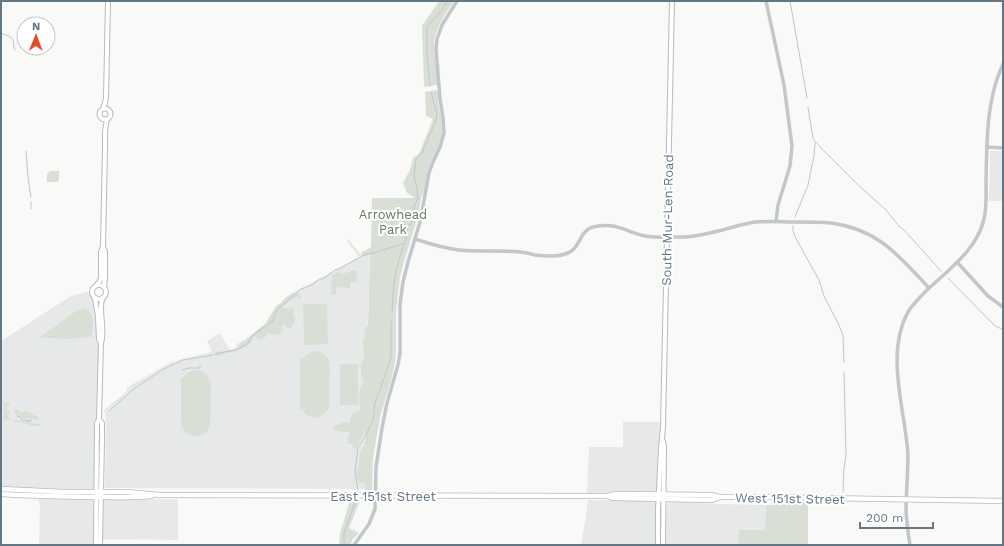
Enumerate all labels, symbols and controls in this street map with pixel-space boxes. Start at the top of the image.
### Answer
north arrow [16,16,56,56]
text: N [32,20,40,33]
street label: South Mur-Len Road [659,154,676,286]
park label: Arrowhead Park [359,207,427,237]
street label: East 151st Street [330,489,436,504]
street label: West 151st Street [735,490,845,507]
scale bar [860,504,933,530]
text: 200 m [866,511,903,525]

